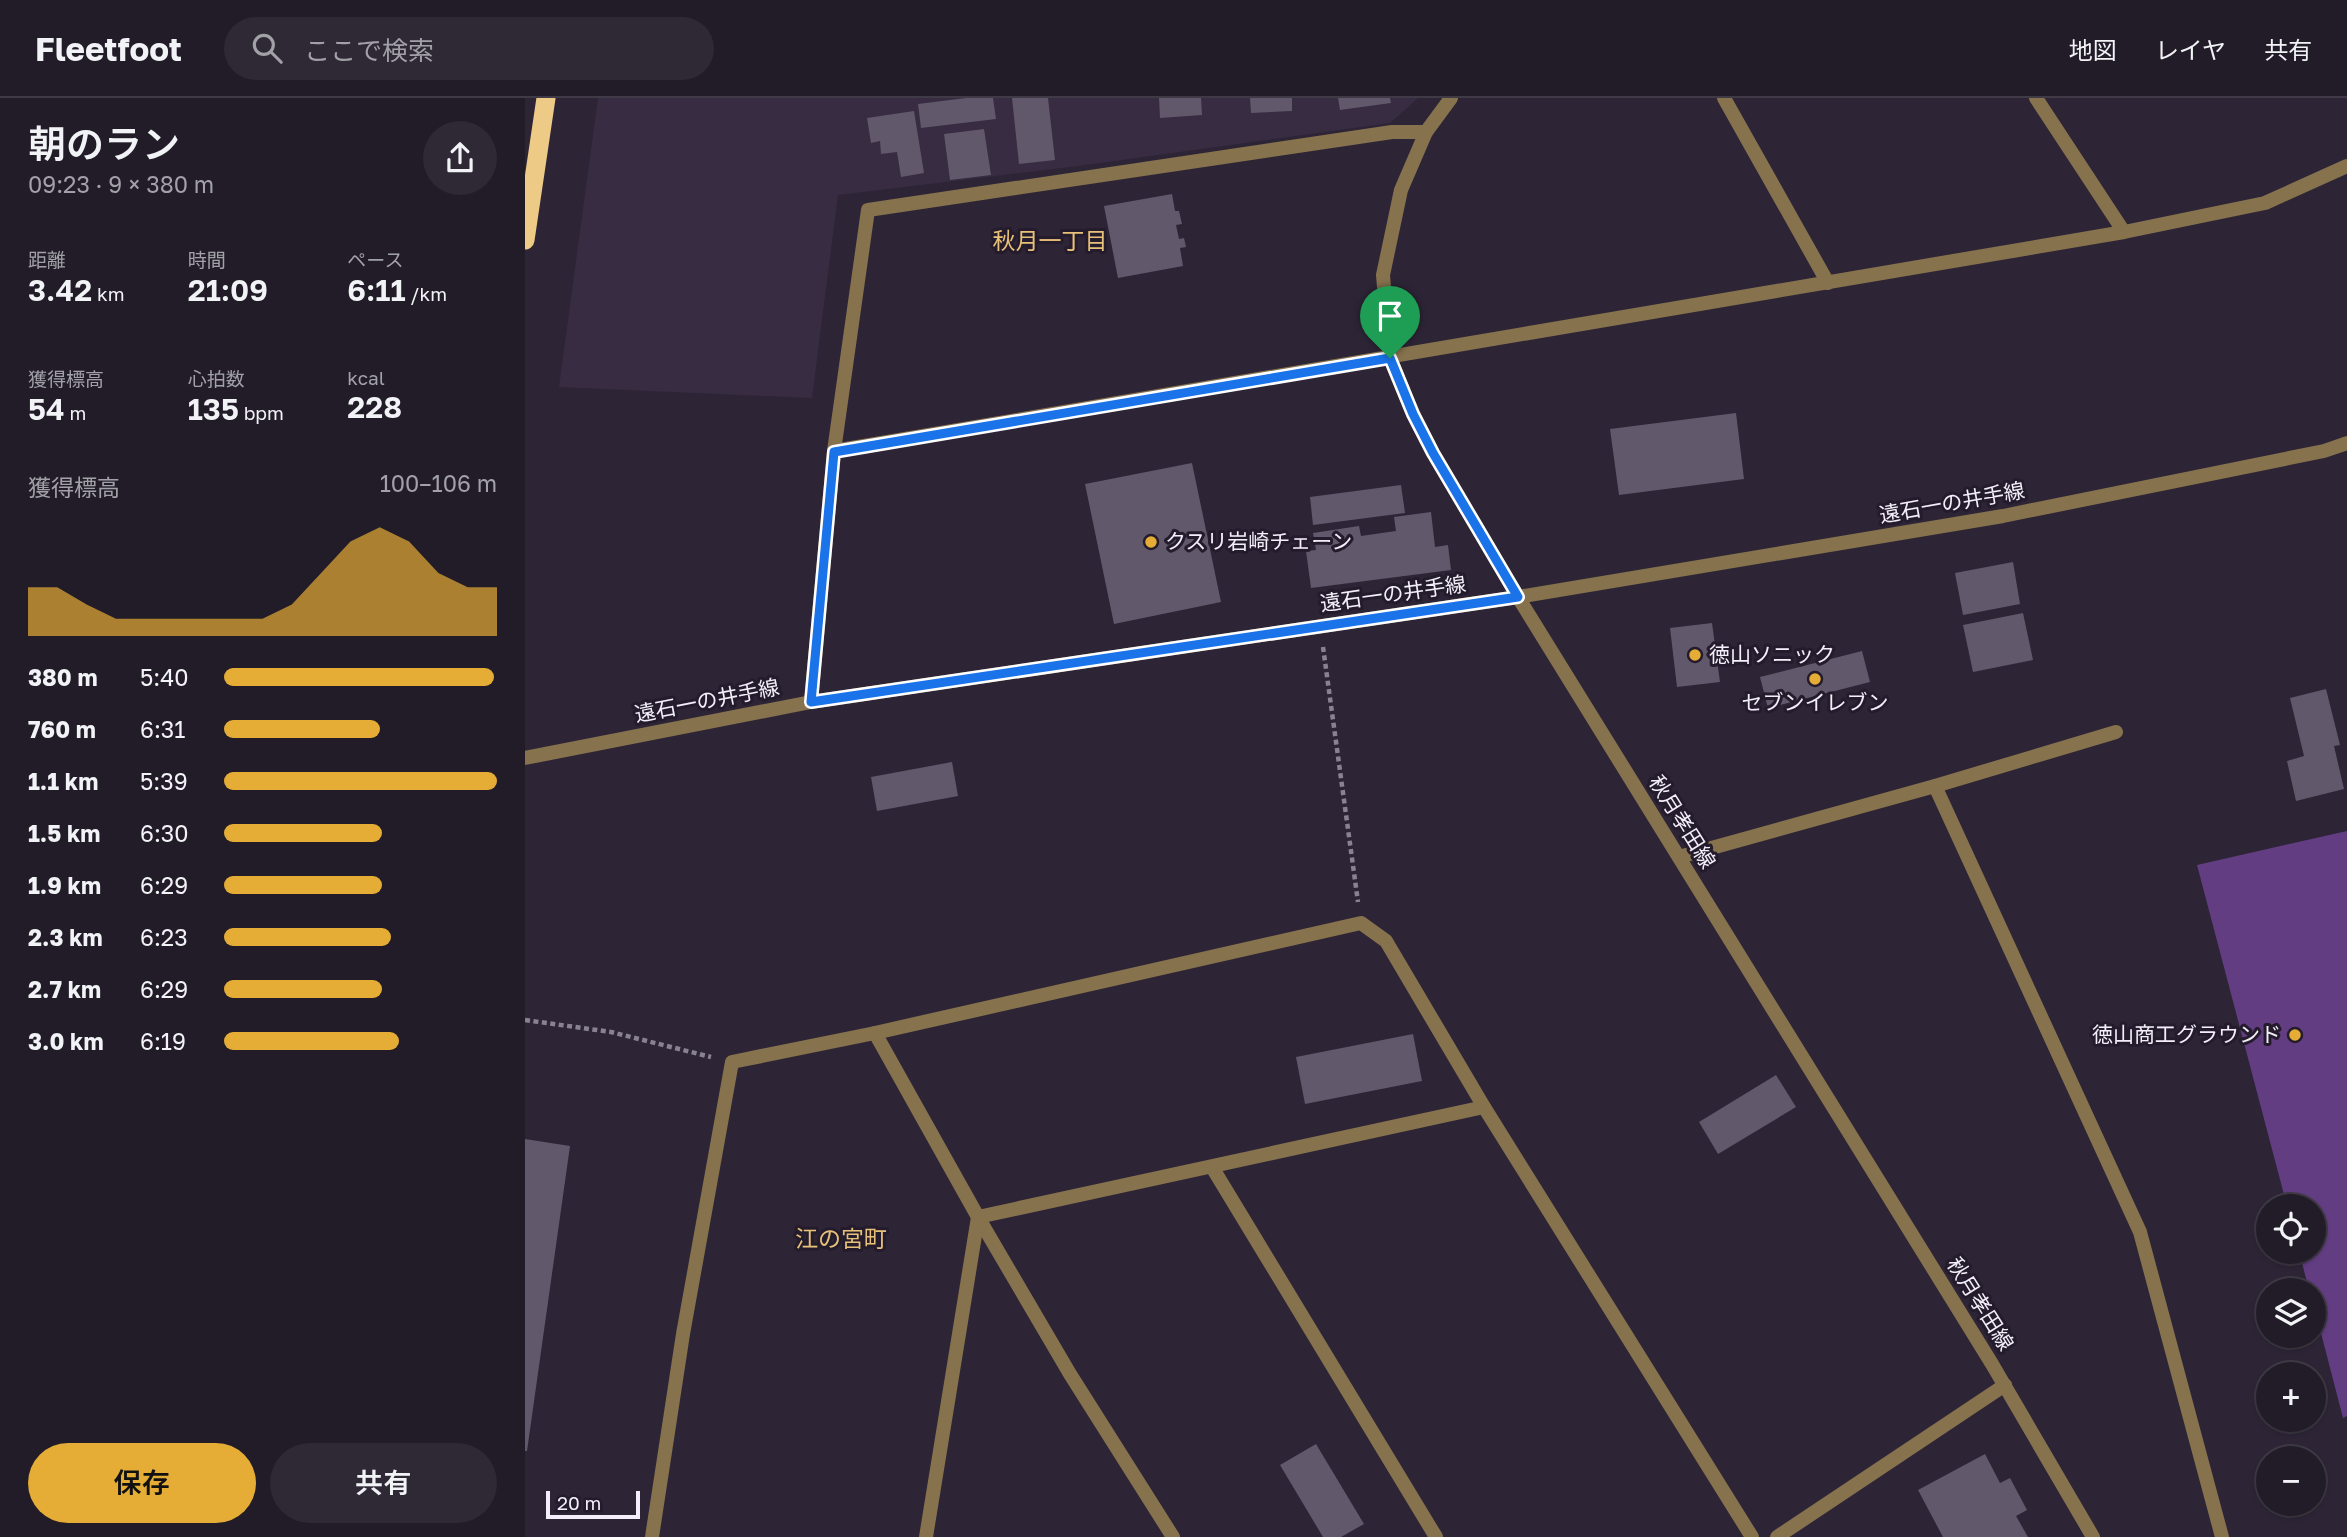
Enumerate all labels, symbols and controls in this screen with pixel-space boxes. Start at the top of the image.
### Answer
search box [224,17,714,80]
text: Fleetfoot [35,29,182,68]
icon: search [248,29,286,67]
text: ここで検索 [304,35,434,66]
text: 地図 [2069,35,2117,64]
text: レイヤ [2155,35,2226,64]
text: 共有 [2264,35,2312,64]
text: 朝のラン [28,121,180,166]
button: share [423,121,497,195]
text: 09:23 · 9 × 380 m [28,170,214,198]
district label: 秋月一丁目 [993,226,1108,254]
text: 距離 [28,248,66,271]
text: 時間 [188,248,226,271]
text: ペース [347,248,403,271]
text: 3.42 [28,272,92,308]
text: 21:09 [188,272,268,308]
text: 6:11 [347,272,406,308]
text: km [92,282,125,305]
text: /km [406,282,447,305]
pin [1360,286,1420,358]
icon: arrive [1371,297,1409,335]
text: kcal [347,366,385,389]
text: 獲得標高 [28,367,104,390]
text: 心拍数 [188,367,245,390]
text: 228 [347,389,402,425]
text: 54 [28,391,65,427]
text: 135 [188,391,239,427]
text: m [65,401,86,424]
text: bpm [239,401,284,424]
text: 100–106 m [380,469,497,497]
text: 獲得標高 [28,473,120,501]
street label: 遠石一の井手線 [1877,476,2026,528]
place label: クスリ岩崎チェーン [1165,528,1352,554]
marker: クスリ岩崎チェーン [1143,534,1159,550]
street label: 遠石一の井手線 [1318,570,1467,616]
place label: 徳山ソニック [1709,641,1835,667]
marker: 徳山ソニック [1687,647,1703,663]
text: 380 m [28,663,98,691]
text: 5:40 [140,663,189,691]
marker: セブンイレブン [1807,671,1823,687]
street label: 遠石一の井手線 [632,673,781,727]
place label: セブンイレブン [1742,689,1889,715]
text: 760 m [28,715,96,743]
text: 6:31 [140,715,185,743]
text: 1.1 km [28,767,98,795]
text: 5:39 [140,767,188,795]
street label: 秋月孝田線 [1644,770,1722,873]
text: 1.5 km [28,819,100,847]
text: 6:30 [140,819,189,847]
text: 1.9 km [28,871,101,899]
text: 6:29 [140,871,188,899]
text: 2.3 km [28,923,103,951]
text: 6:23 [140,923,188,951]
text: 2.7 km [28,975,101,1003]
text: 6:29 [140,975,188,1003]
place label: 徳山商工グラウンド [2092,1021,2281,1047]
text: 3.0 km [28,1027,104,1055]
text: 6:19 [140,1027,186,1055]
marker: 徳山商工グラウンド [2287,1027,2303,1043]
map controls [2256,1194,2326,1516]
button: locate [2256,1194,2326,1264]
district label: 江の宮町 [795,1224,887,1252]
street label: 秋月孝田線 [1942,1252,2020,1355]
button: layers [2256,1278,2326,1348]
button: + [2256,1362,2326,1432]
button: 保存 [28,1443,256,1523]
button: 共有 [270,1443,497,1523]
button: − [2256,1446,2326,1516]
scale bar [546,1488,641,1520]
text: 20 m [557,1491,601,1514]

